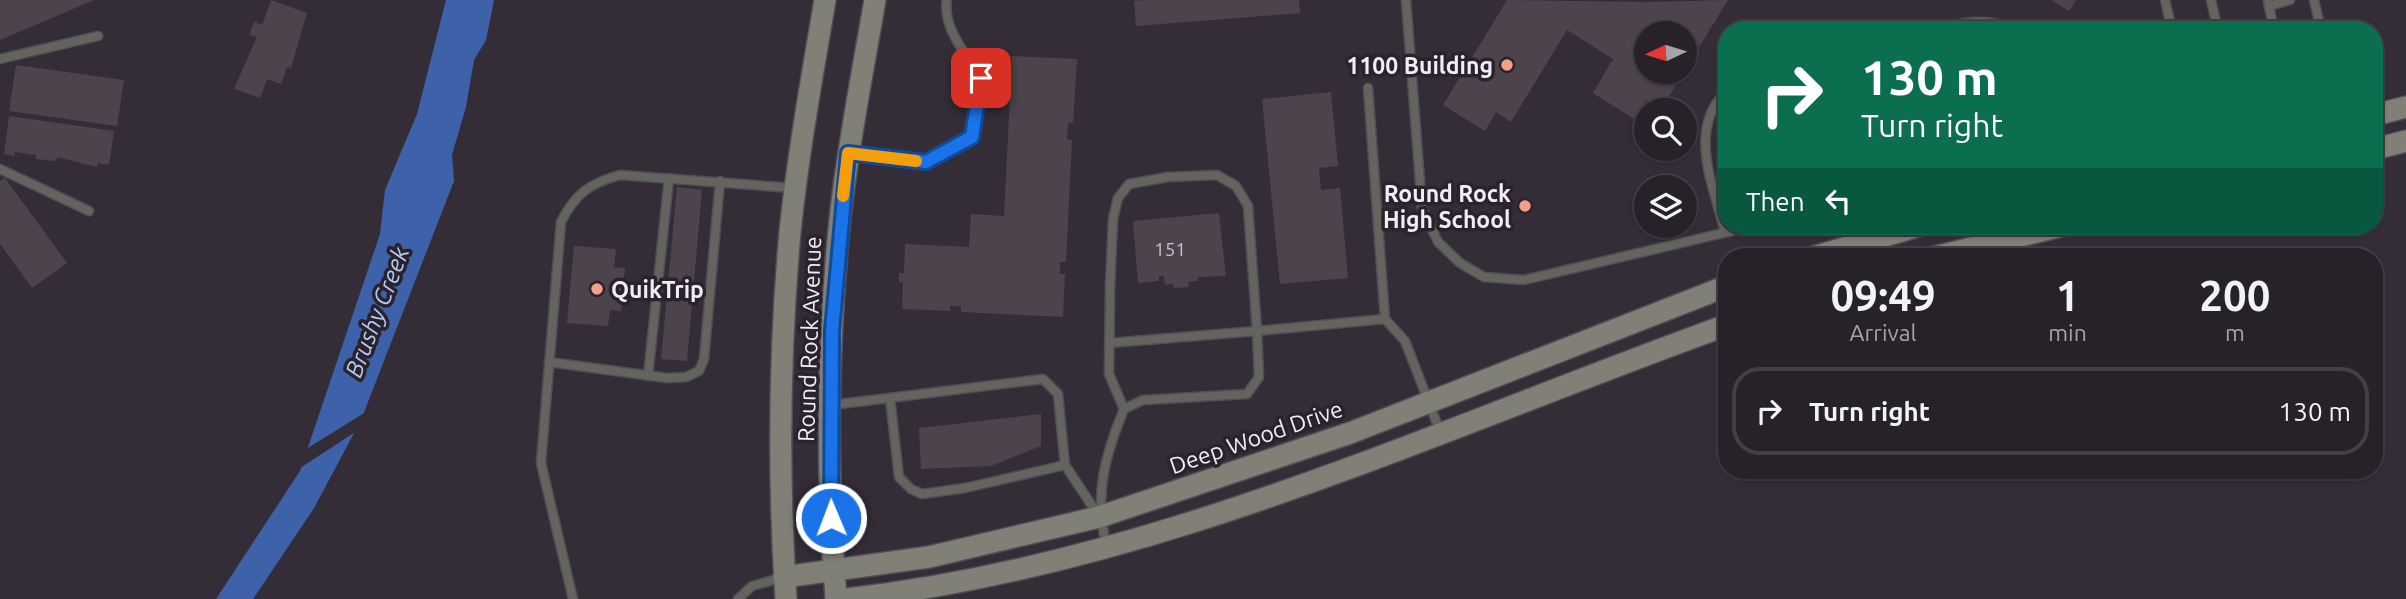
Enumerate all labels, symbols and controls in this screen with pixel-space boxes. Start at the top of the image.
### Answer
north arrow [1634,21,1698,84]
map controls [1634,21,1697,238]
pin [951,48,1011,108]
icon: right [1746,49,1837,140]
text: 130 m [1861,49,1998,104]
place label: 1100 Building [1346,53,1493,78]
marker: 1100 Building [1499,57,1515,73]
icon: arrive [962,59,1000,97]
button: search [1634,98,1697,161]
text: Turn right [1861,107,2003,143]
button: layers [1634,175,1697,238]
place label: Round Rock High School [1383,181,1511,232]
icon: left [1819,182,1857,220]
text: Then [1746,187,1805,216]
marker: Round Rock High School [1517,198,1533,214]
street label: Round Rock Avenue [793,236,825,442]
house number: 151 [1154,238,1186,260]
water label: Brushy Creek [340,242,415,381]
text: 09:49 [1831,272,1936,319]
text: 1 [2056,272,2079,319]
text: 200 [2199,272,2270,319]
place label: QuikTrip [611,277,704,302]
marker: QuikTrip [589,281,605,297]
text: Arrival [1850,320,1917,345]
text: min [2048,320,2087,345]
text: m [2225,320,2245,345]
icon: right [1750,392,1788,430]
street label: Deep Wood Drive [1166,396,1346,478]
text: Turn right [1809,397,1930,426]
text: 130 m [2279,397,2351,426]
position arrow [794,481,868,555]

